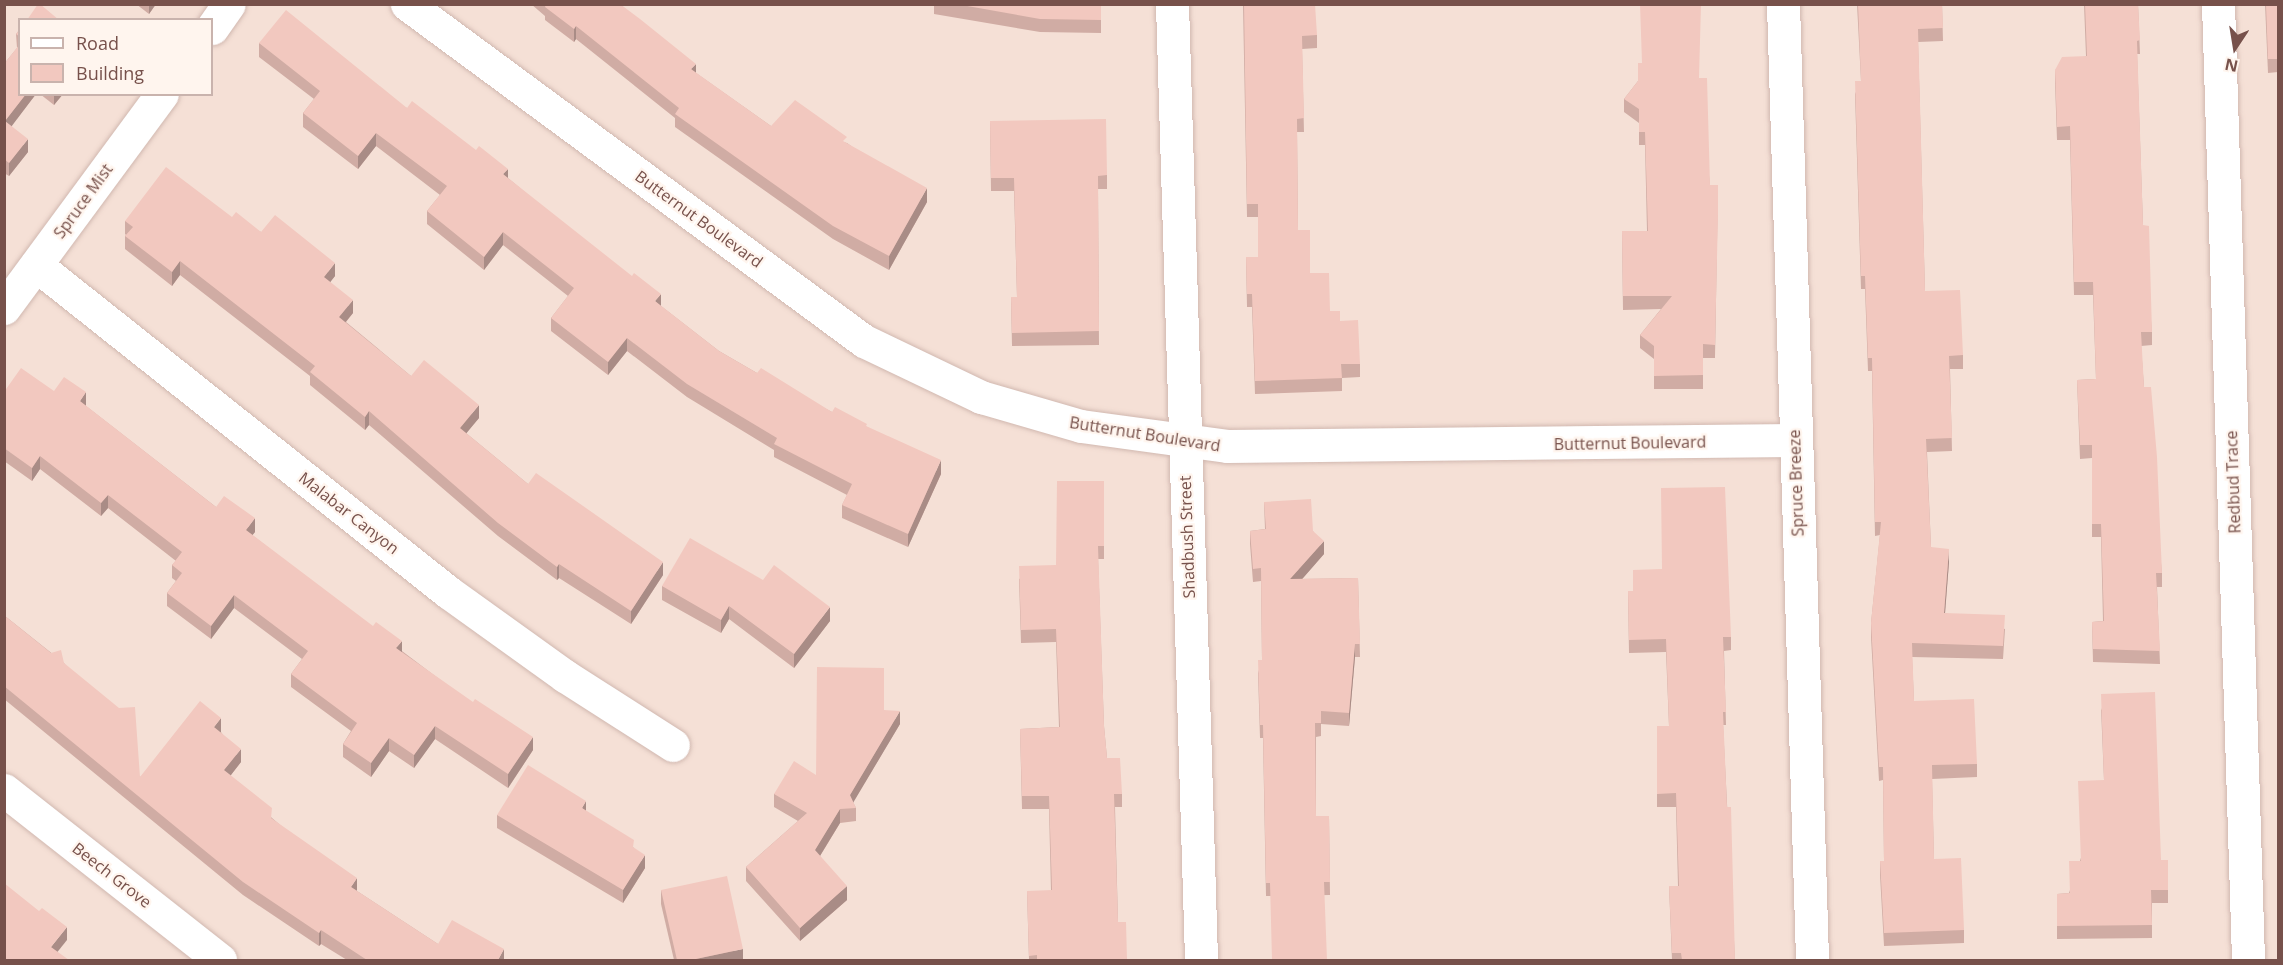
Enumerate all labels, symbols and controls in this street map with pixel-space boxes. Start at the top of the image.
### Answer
legend [18,18,213,96]
north arrow [2205,18,2265,78]
text: Road [76,31,119,55]
text: N [2223,53,2240,78]
text: Building [76,61,144,85]
street label: Spruce Mist [50,160,116,242]
street label: Butternut Boulevard [632,166,766,272]
street label: Butternut Boulevard [1068,413,1222,455]
street label: Spruce Breeze [1785,429,1807,537]
street label: Redbud Trace [2222,430,2244,534]
street label: Butternut Boulevard [1554,432,1706,454]
street label: Malabar Canyon [295,468,403,558]
street label: Shadbush Street [1175,475,1199,599]
street label: Beech Grove [69,838,155,912]

